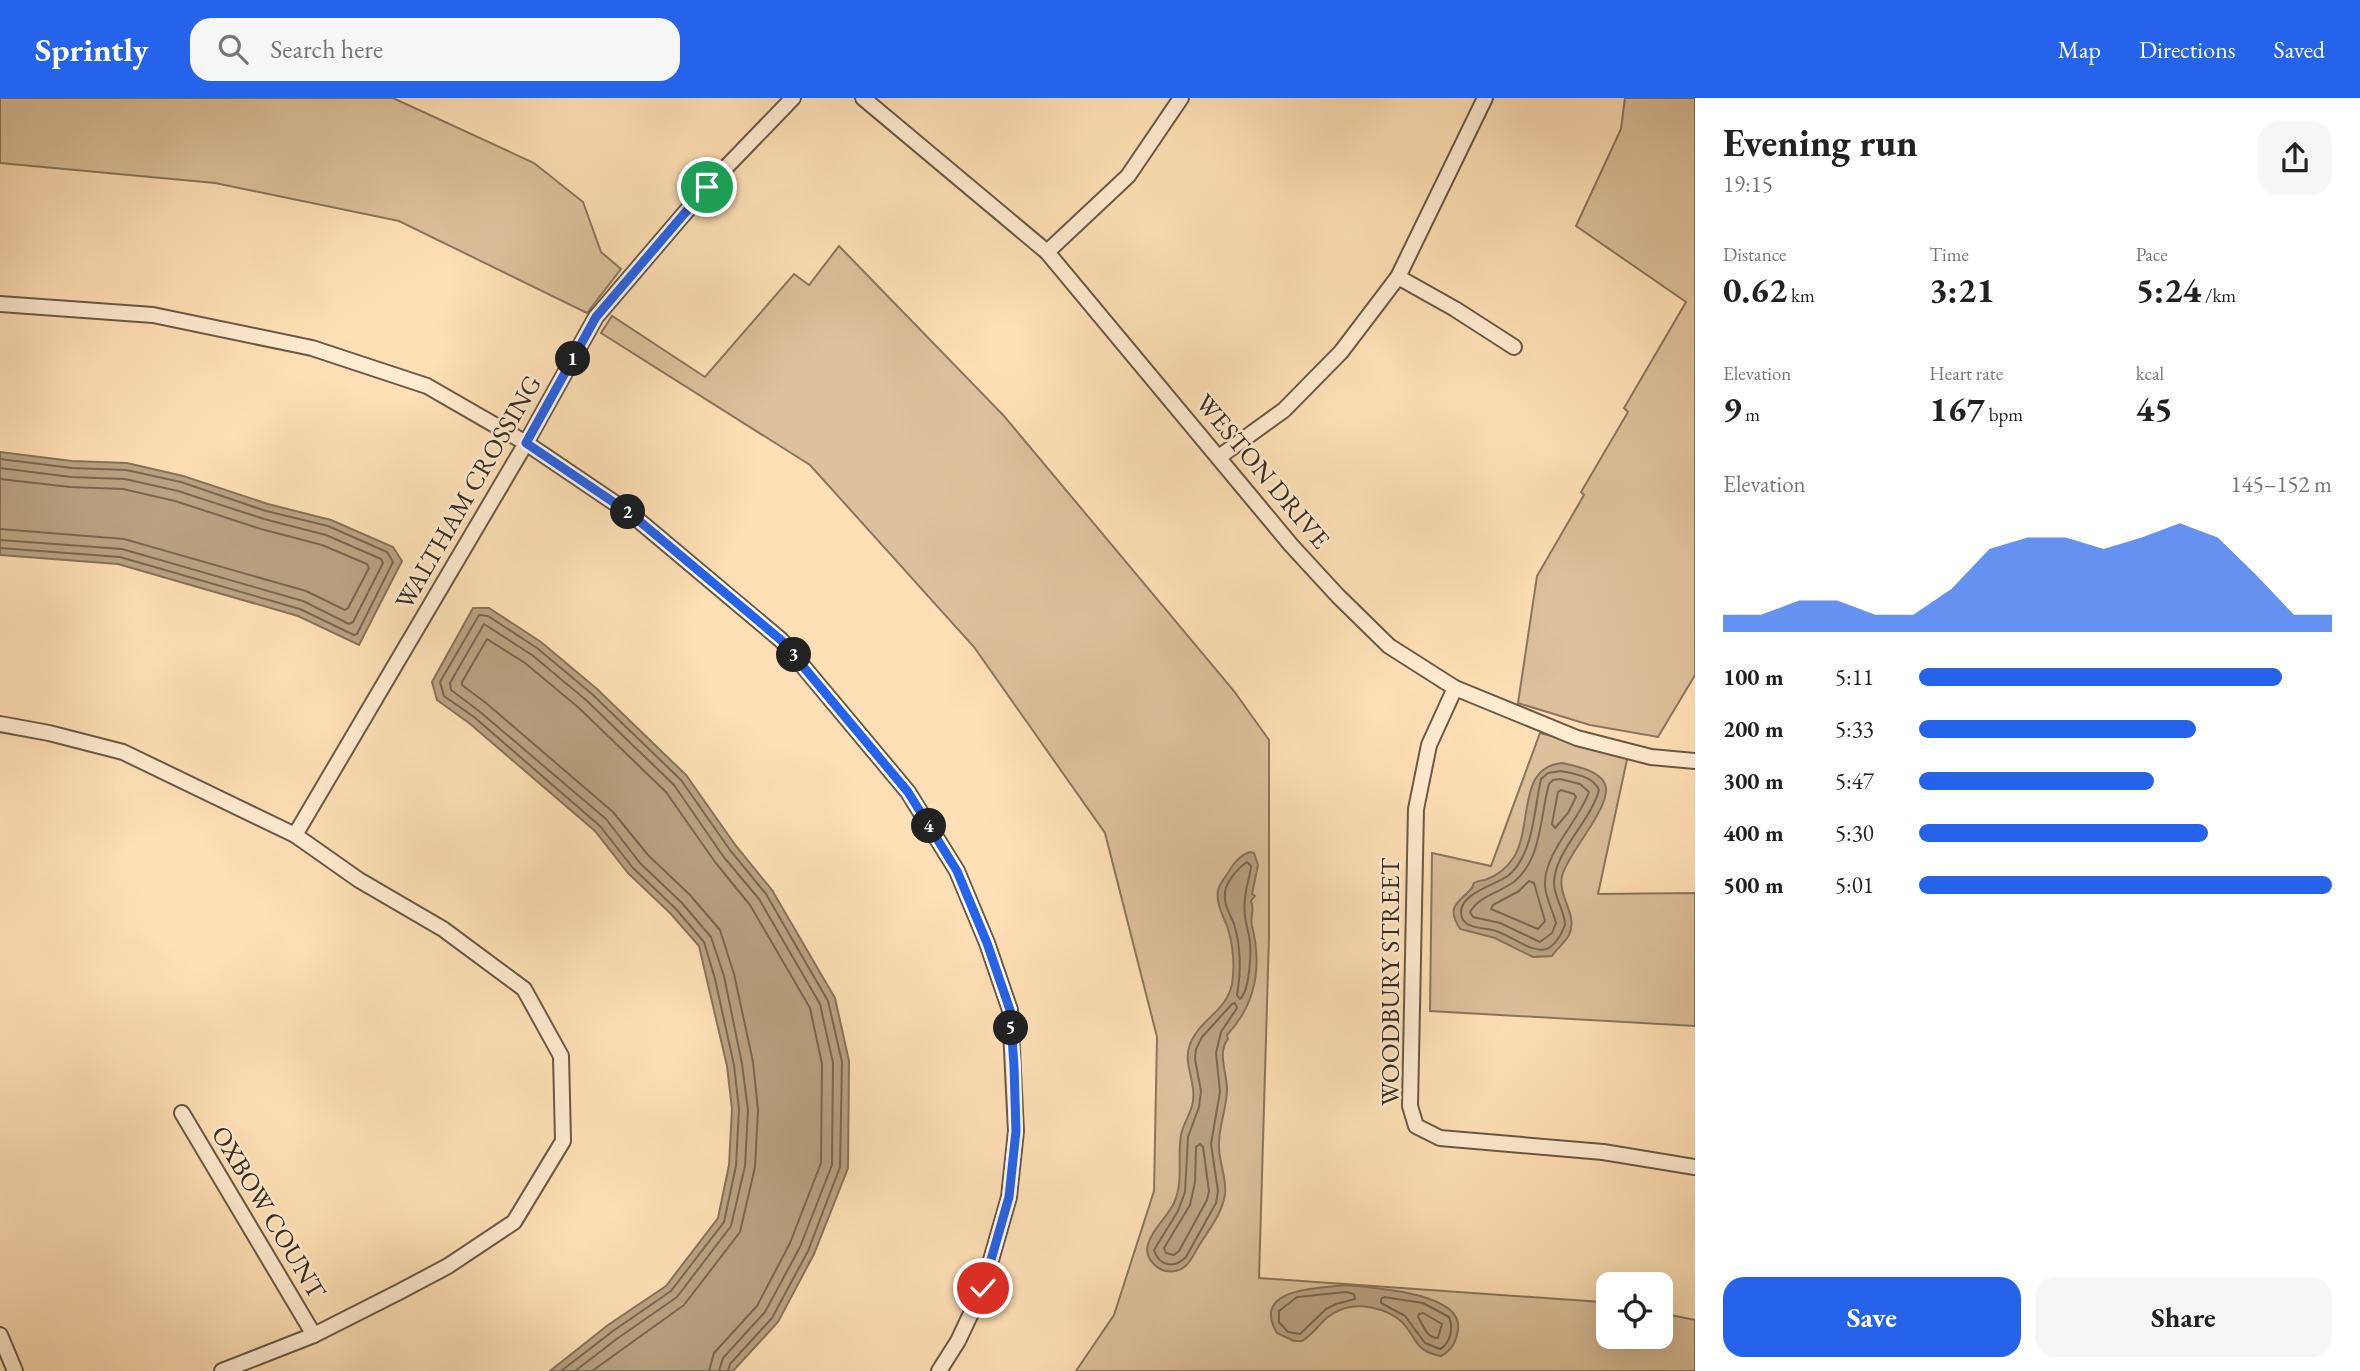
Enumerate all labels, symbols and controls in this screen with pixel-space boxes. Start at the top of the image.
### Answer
search box [190,18,680,81]
text: Sprintly [35,28,148,71]
icon: search [214,30,252,68]
text: Search here [270,32,383,66]
text: Map [2058,34,2101,65]
text: Directions [2139,34,2236,65]
text: Saved [2274,34,2325,65]
text: Evening run [1723,118,1918,167]
button: share [2258,121,2332,195]
pin [677,157,737,217]
icon: arrive [688,168,726,206]
text: 19:15 [1723,169,1773,199]
text: Distance [1723,242,1786,267]
text: Time [1929,242,1969,267]
text: Pace [2136,242,2168,267]
text: 0.62 [1723,267,1787,312]
text: 3:21 [1929,267,1995,312]
text: 5:24 [2136,267,2201,312]
text: km [1787,283,1815,308]
text: /km [2201,283,2236,308]
pin: 1 [556,342,590,376]
text: 1 [567,346,578,371]
text: Elevation [1723,361,1791,386]
text: Heart rate [1929,361,2003,386]
text: kcal [2136,361,2164,386]
street label: WALTHAM CROSSING [387,369,549,615]
street label: WESTON DRIVE [1188,386,1338,556]
text: 9 [1723,386,1742,431]
text: 167 [1929,386,1985,431]
text: 45 [2136,386,2173,431]
text: m [1742,402,1760,427]
text: bpm [1985,402,2023,427]
text: Elevation [1723,469,1806,499]
text: 145–152 m [2231,469,2332,499]
pin: 2 [610,494,646,530]
text: 2 [622,499,633,524]
pin: 3 [776,638,812,672]
text: 3 [788,642,799,667]
text: 100 m [1723,662,1784,692]
text: 5:11 [1835,662,1874,692]
text: 200 m [1723,714,1784,744]
text: 5:33 [1835,714,1874,744]
text: 300 m [1723,766,1784,796]
text: 5:47 [1835,766,1874,796]
pin: 4 [912,808,946,844]
text: 4 [923,813,934,838]
text: 400 m [1723,818,1784,848]
text: 5:30 [1835,818,1874,848]
street label: WOODBURY STREET [1373,857,1407,1106]
text: 500 m [1723,870,1784,900]
text: 5:01 [1835,870,1874,900]
pin: 5 [993,1010,1028,1046]
text: 5 [1005,1015,1016,1040]
street label: OXBOW COUNT [204,1119,334,1305]
pin [953,1258,1013,1318]
icon: check [964,1269,1002,1307]
map controls [1596,1272,1673,1349]
button: locate [1596,1272,1673,1349]
button: Save [1723,1277,2021,1357]
button: Share [2035,1277,2332,1357]

